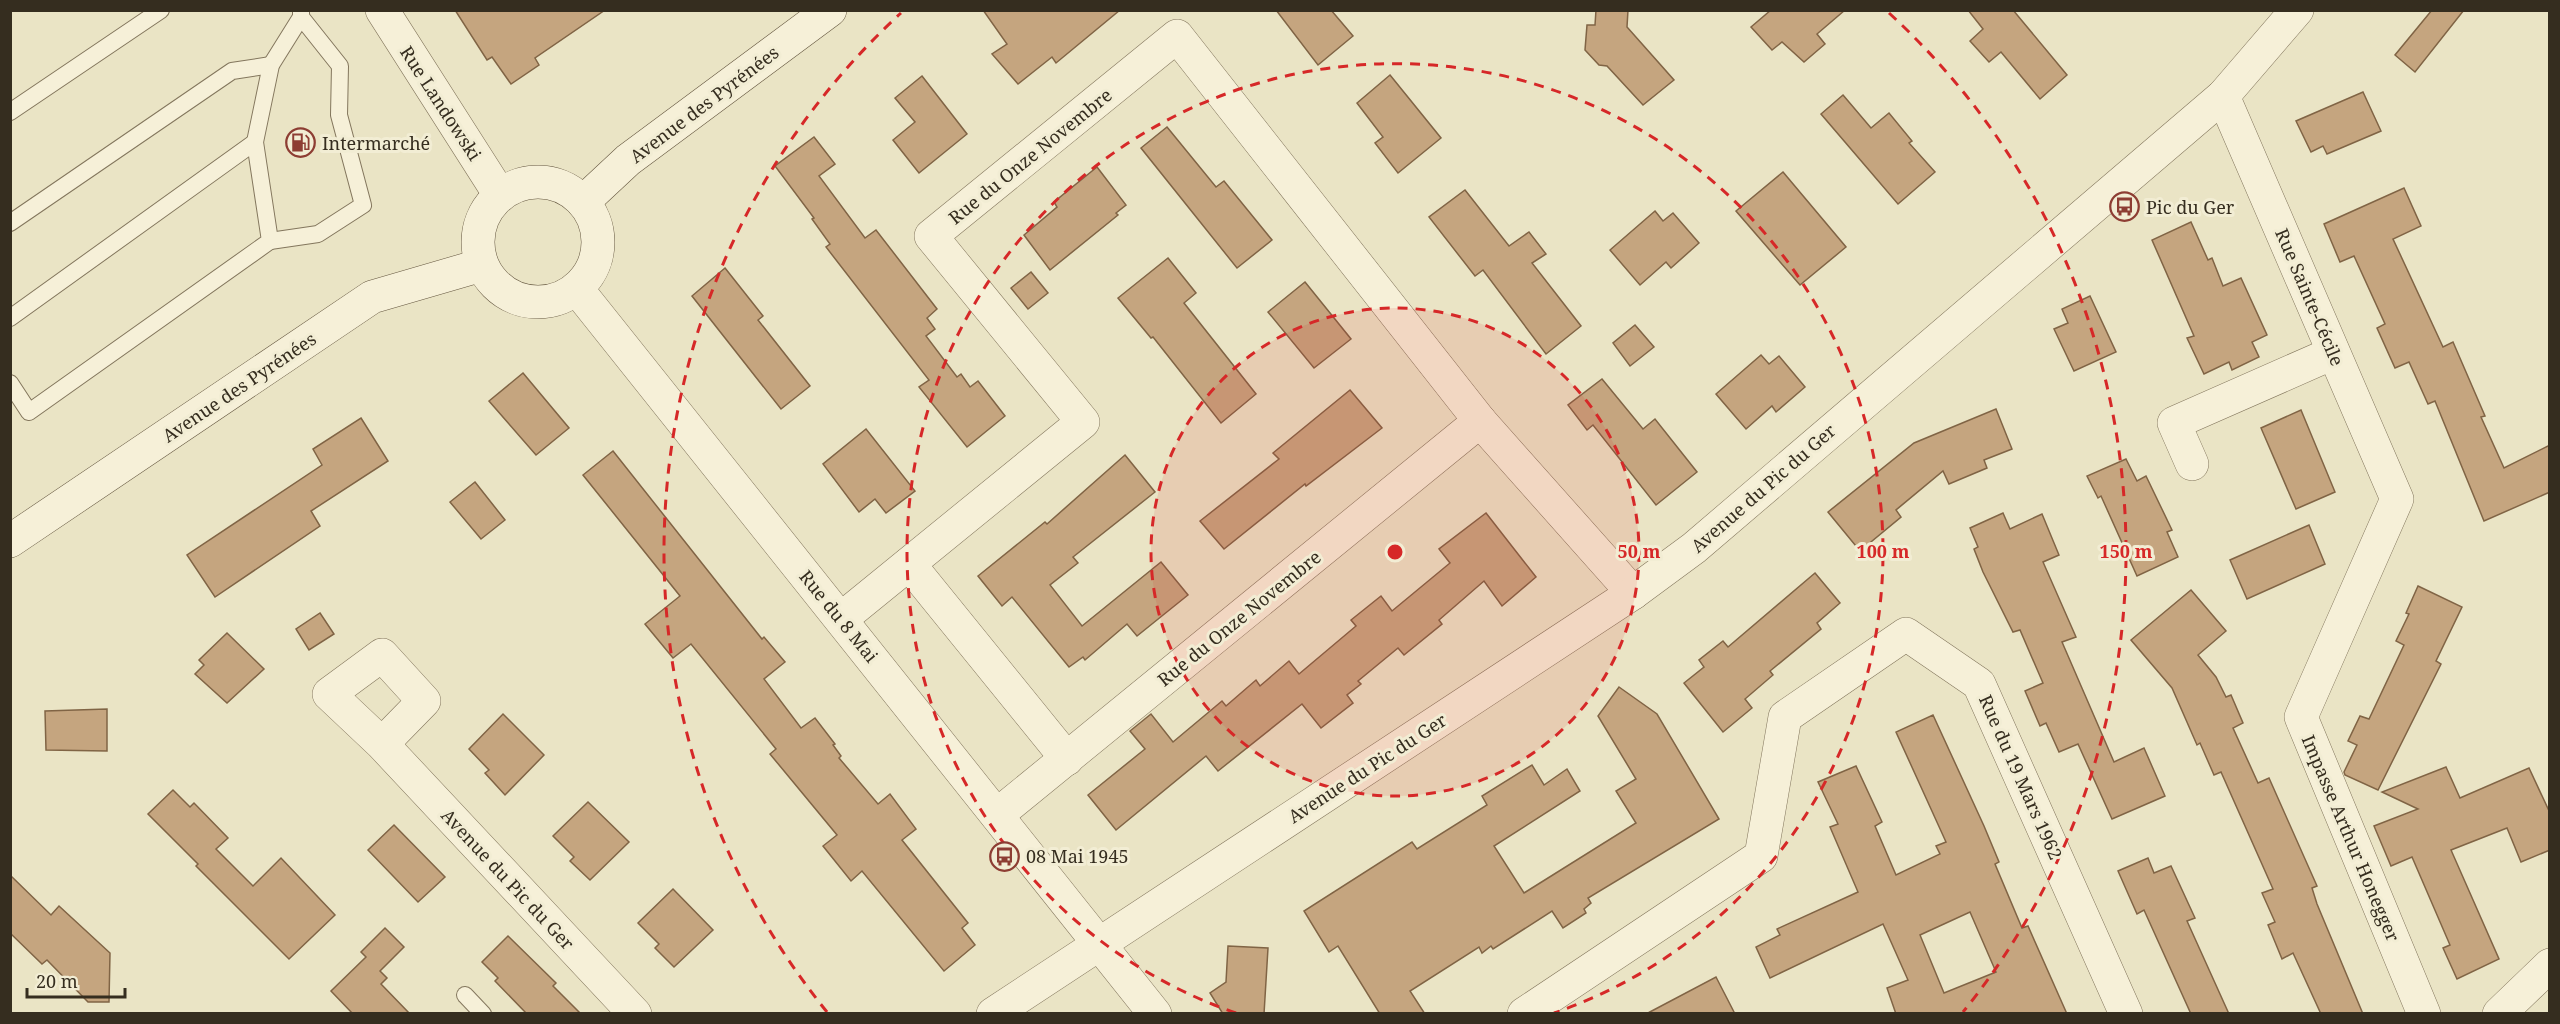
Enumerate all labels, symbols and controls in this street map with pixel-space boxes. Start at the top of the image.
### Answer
street label: Avenue des Pyrénées [625,40,783,168]
street label: Rue Landowski [395,41,487,165]
street label: Rue du Onze Novembre [943,83,1117,229]
fuel station icon: Intermarché [285,127,317,159]
place label: Intermarché [322,131,430,155]
bus stop icon: Pic du Ger [2109,191,2141,223]
place label: Pic du Ger [2146,195,2235,219]
street label: Rue Sainte-Cécile [2270,225,2350,369]
street label: Avenue des Pyrénées [157,327,321,447]
street label: Avenue du Pic du Ger [1686,418,1841,558]
text: 50 m [1618,539,1661,563]
text: 100 m [1857,539,1910,563]
text: 150 m [2100,539,2153,563]
centre of rings [1385,542,1405,562]
street label: Rue du Onze Novembre [1152,545,1326,691]
street label: Rue du 8 Mai [794,565,884,667]
street label: Rue du 19 Mars 1962 [1974,691,2068,863]
street label: Avenue du Pic du Ger [1283,707,1451,828]
street label: Impasse Arthur Honegger [2297,731,2406,945]
street label: Avenue du Pic du Ger [436,803,580,955]
bus stop icon: 08 Mai 1945 [989,840,1021,872]
place label: 08 Mai 1945 [1026,844,1129,868]
scale bar [27,961,124,999]
text: 20 m [36,969,78,993]

